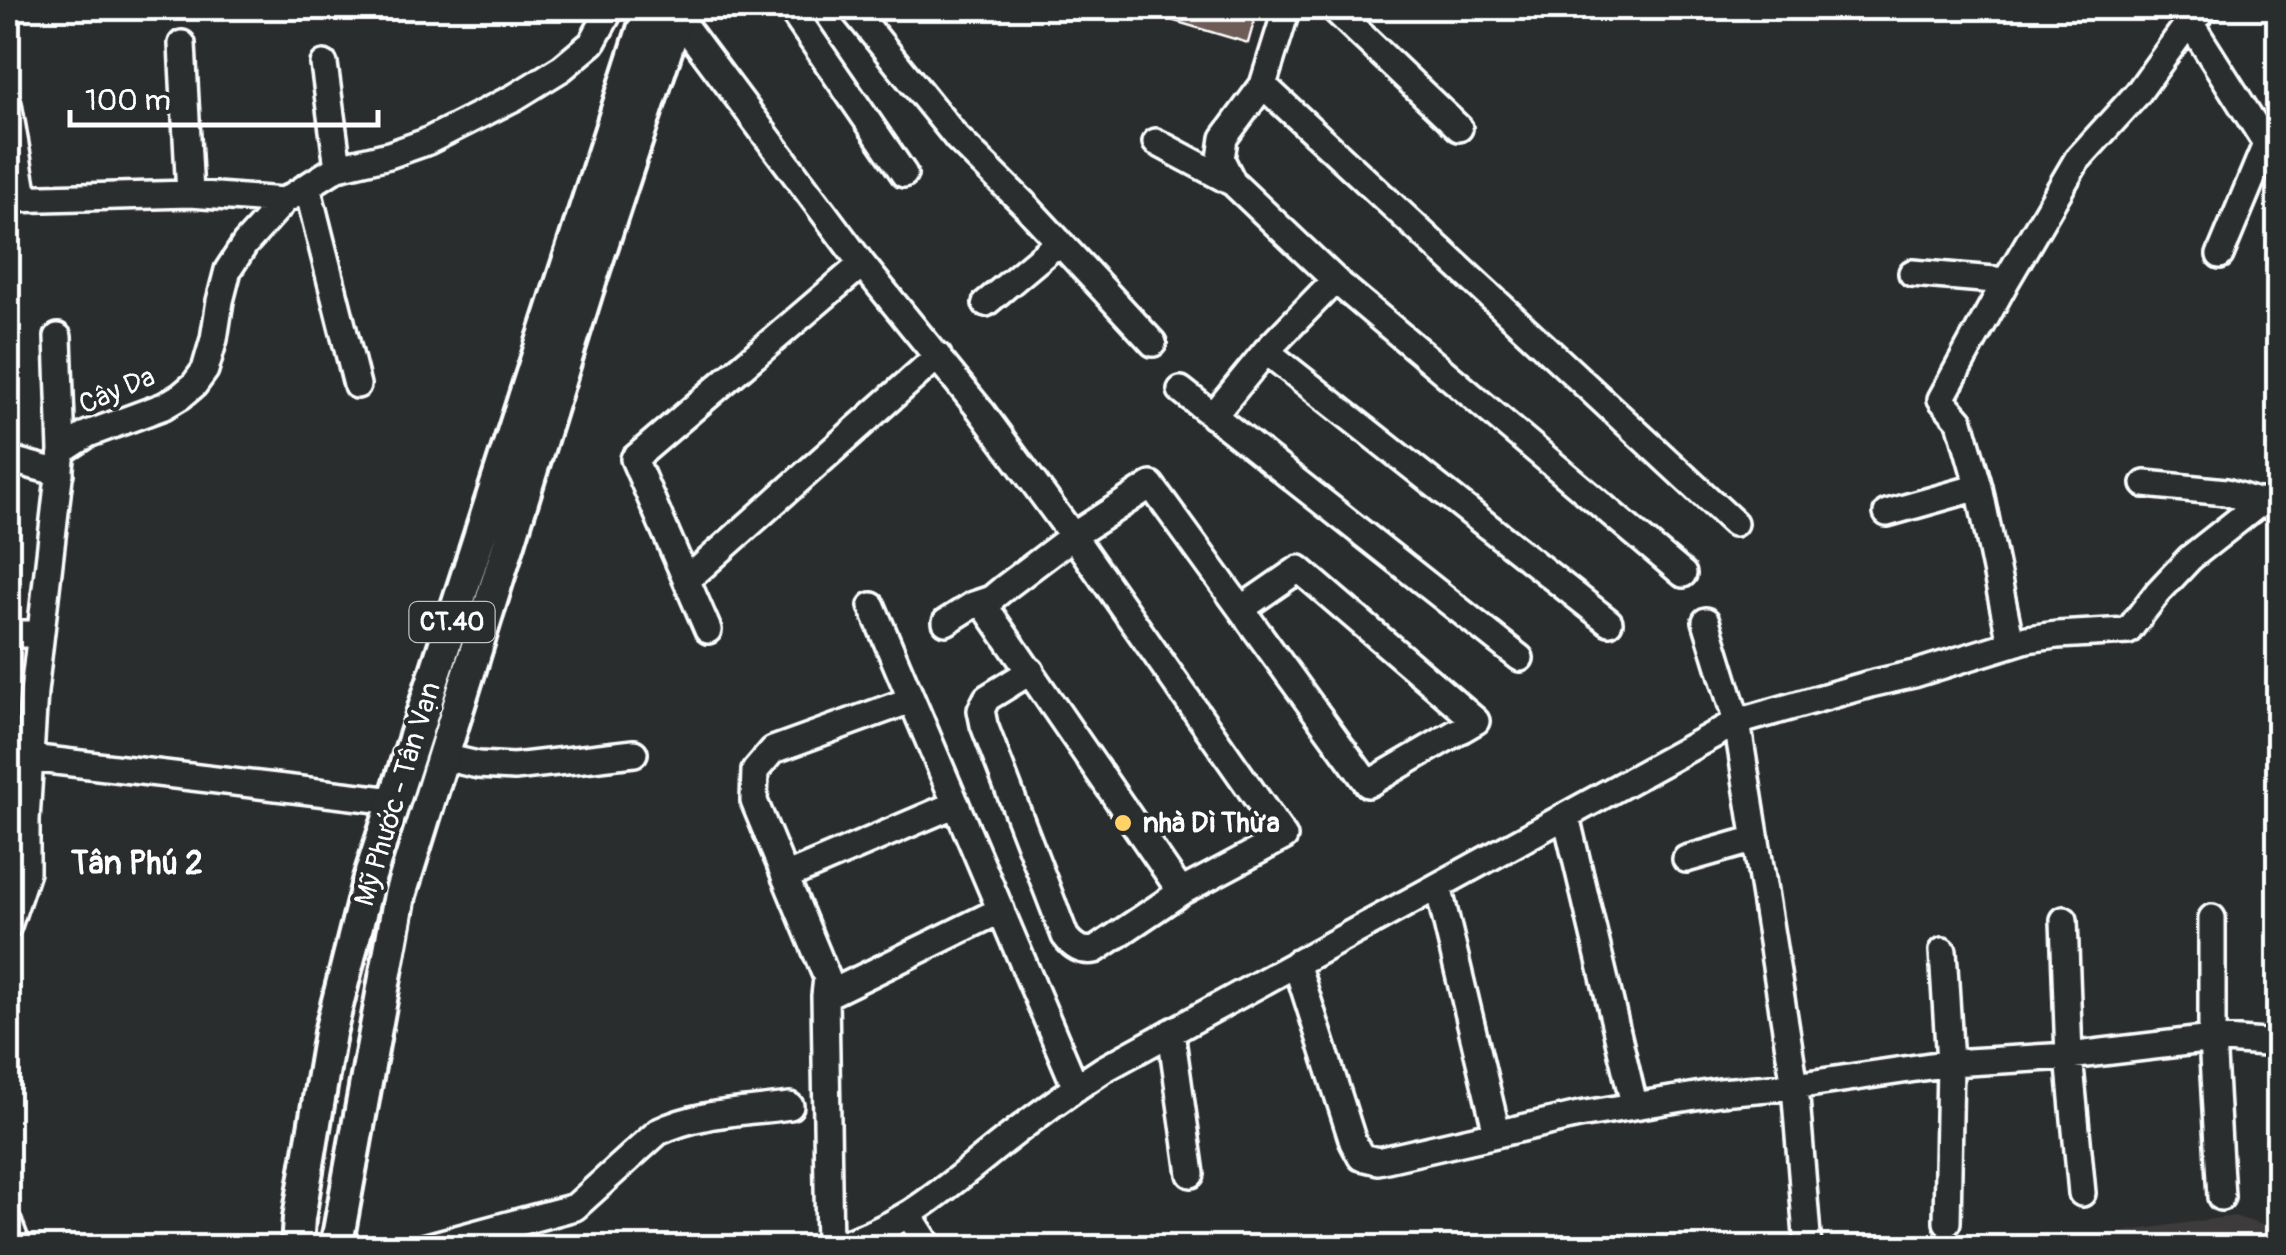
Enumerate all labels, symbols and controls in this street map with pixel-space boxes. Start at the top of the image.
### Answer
scale bar [70,65,378,127]
text: 100 m [85,82,171,119]
street label: Cây Da [74,359,160,423]
road number: CT.40 [410,602,494,642]
street label: Mỹ Phước - Tân Vạn [347,678,449,910]
place label: nhà Dì Thừa [1143,806,1280,841]
marker: nhà Dì Thừa [1112,812,1134,834]
district label: Tân Phú 2 [70,844,203,884]

